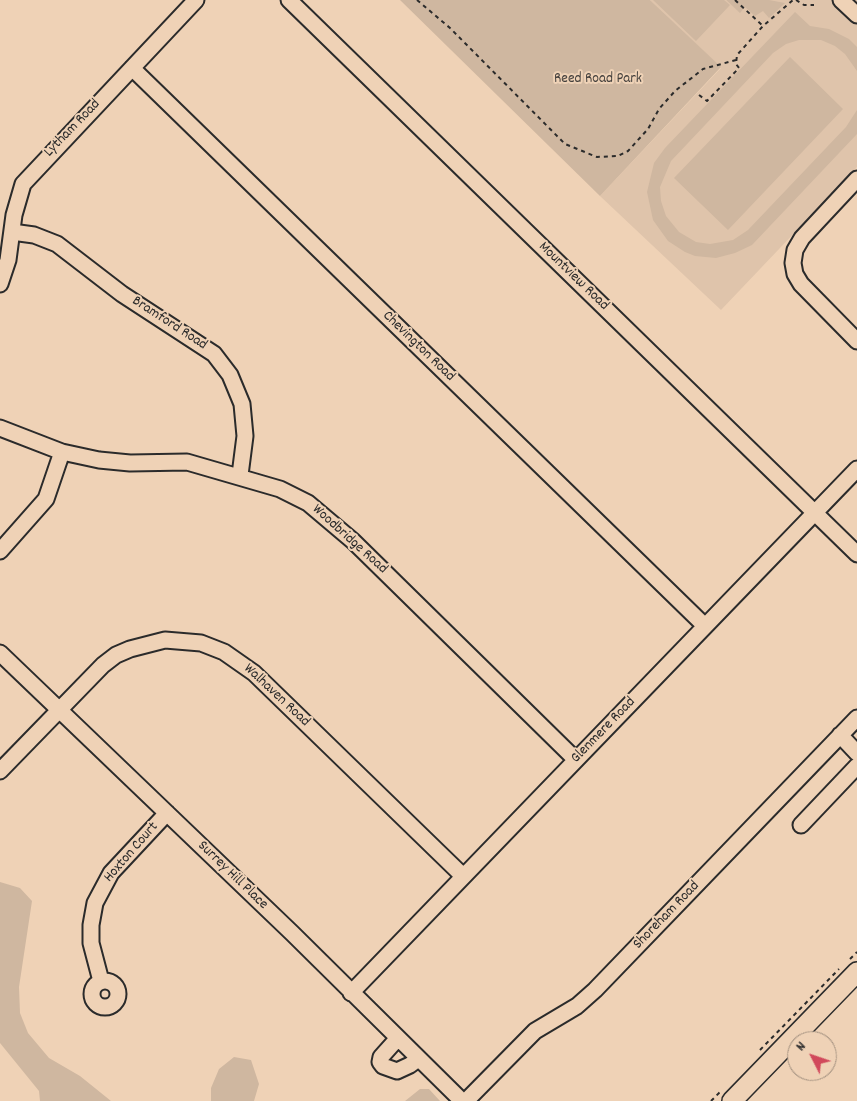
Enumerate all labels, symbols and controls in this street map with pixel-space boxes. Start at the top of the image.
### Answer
park label: Reed Road Park [554,71,642,89]
street label: Lytham Road [41,96,105,162]
street label: Mountview Road [534,239,612,315]
street label: Bramford Road [128,293,210,355]
street label: Chevington Road [378,308,458,386]
street label: Woodbridge Road [307,501,391,579]
street label: Walhaven Road [239,661,313,731]
street label: Glenmere Road [568,694,640,768]
street label: Hoxton Court [101,819,163,887]
street label: Surrey Hill Place [193,838,271,914]
street label: Shoreham Road [630,878,704,954]
north arrow [787,1031,837,1081]
text: N [792,1038,811,1056]

